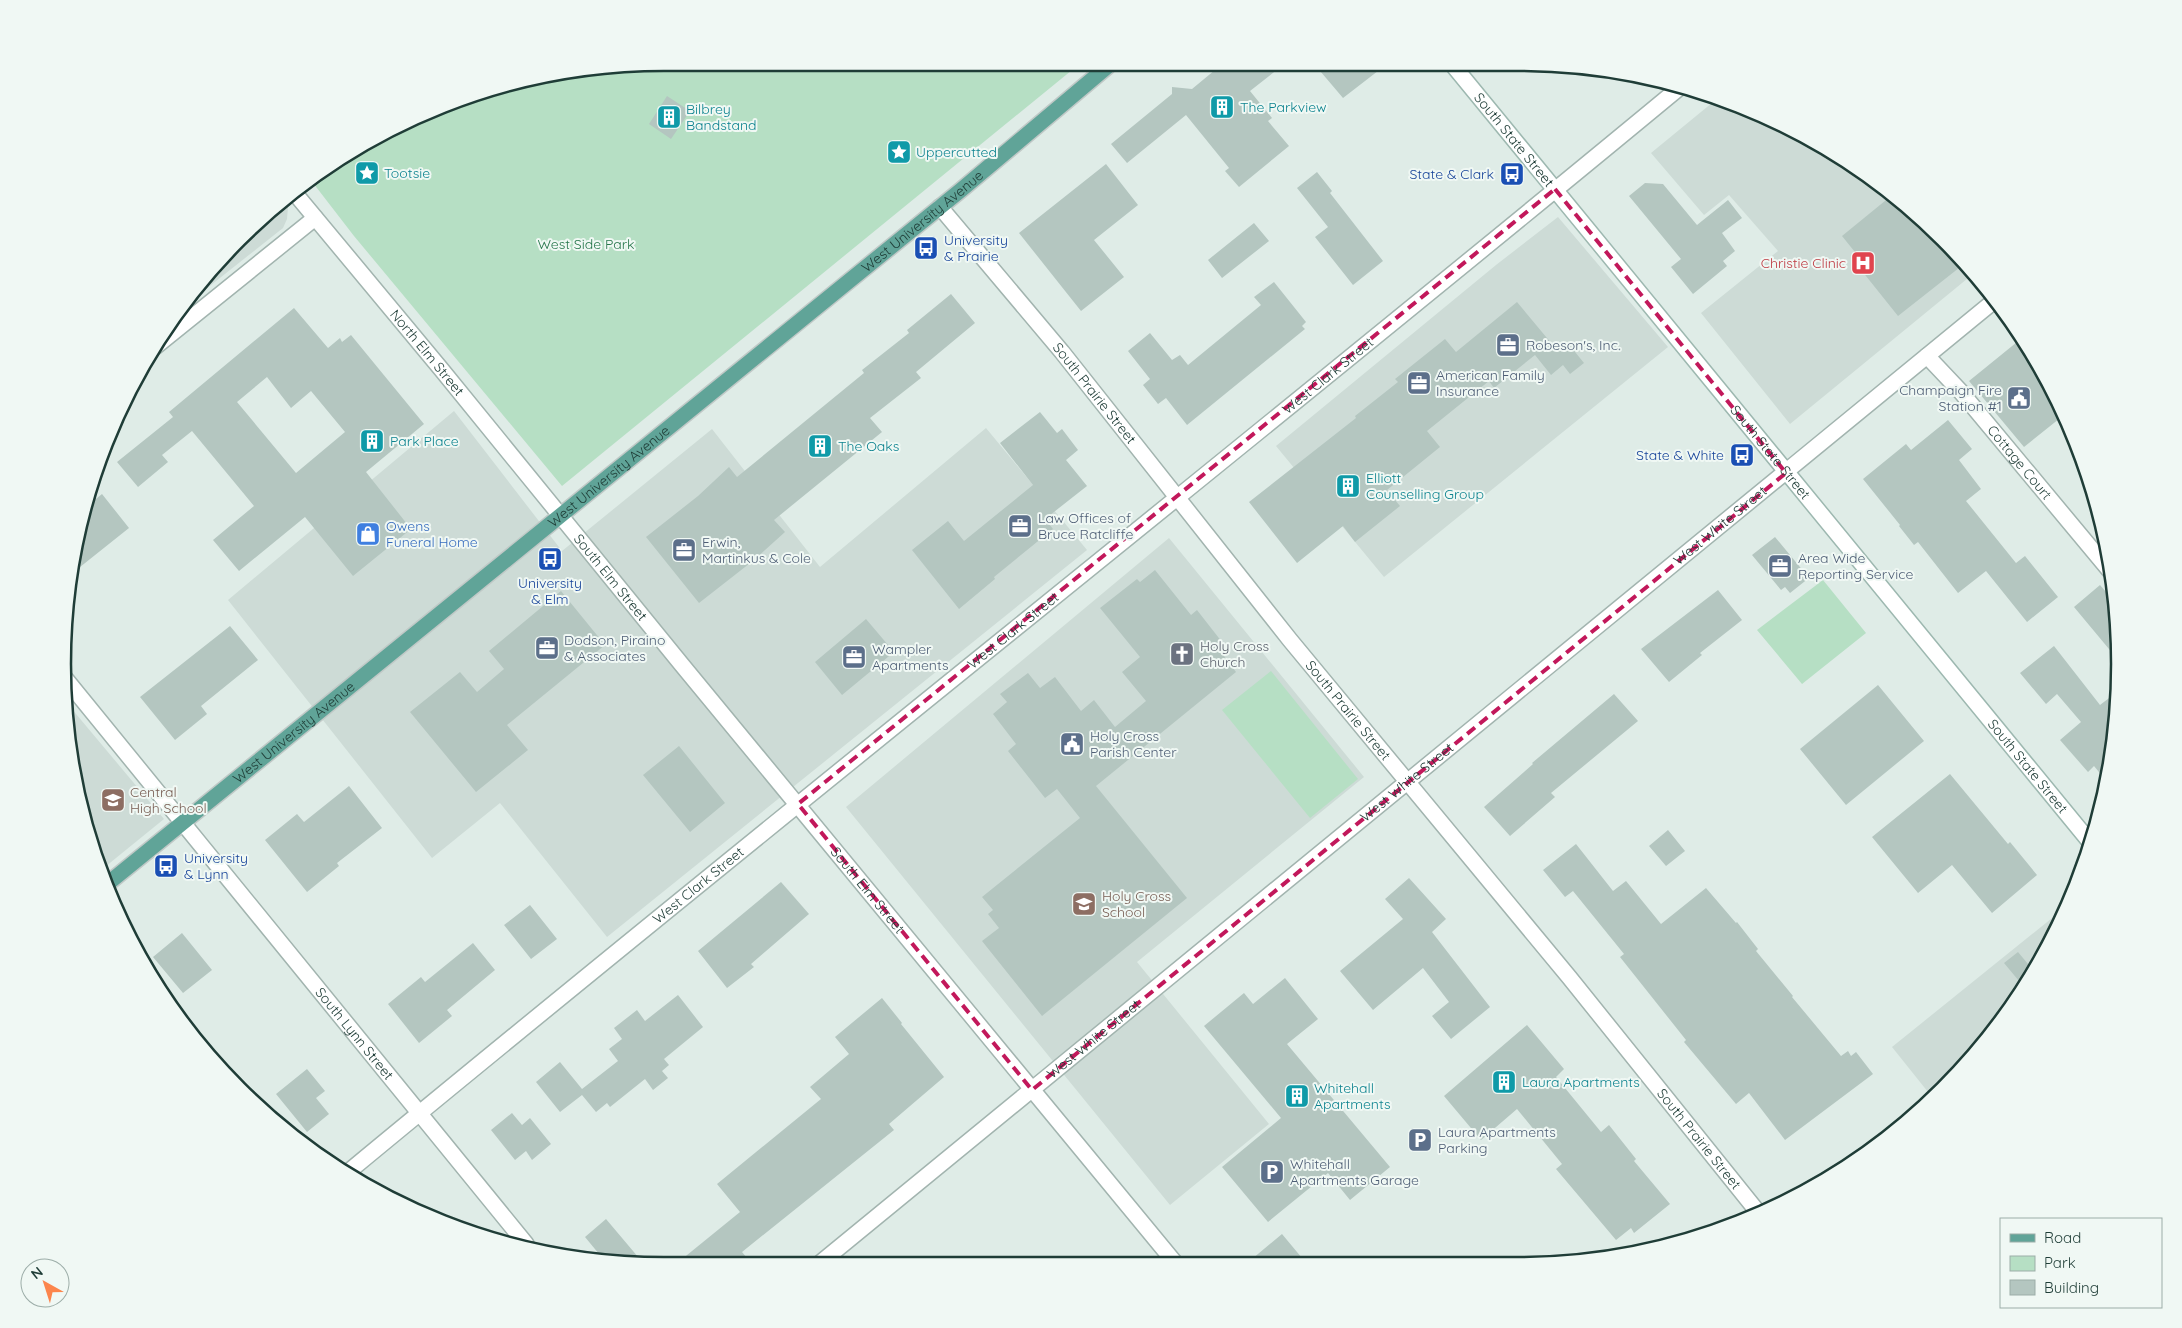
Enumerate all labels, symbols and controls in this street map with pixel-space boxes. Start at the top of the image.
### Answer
street label: South State Street [1470,89,1558,191]
building icon: The Parkview [1209,94,1235,120]
place label: The Parkview [1240,98,1327,116]
place label: Bilbrey Bandstand [686,100,757,134]
building icon: Bilbrey Bandstand [656,104,682,130]
place icon: Uppercutted [886,139,912,165]
place label: Uppercutted [916,143,997,161]
place icon: Tootsie [354,160,380,186]
bus stop icon: State & Clark [1499,161,1525,187]
place label: Tootsie [384,164,430,182]
place label: State & Clark [1409,165,1494,183]
street label: West University Avenue [858,166,987,276]
place label: University & Prairie [944,231,1008,265]
park label: West Side Park [537,235,635,253]
bus stop icon: University & Prairie [913,235,939,261]
hospital icon: Christie Clinic [1850,250,1876,276]
place label: Christie Clinic [1761,254,1846,272]
street label: North Elm Street [386,306,468,400]
office icon: Robeson's, Inc. [1495,332,1521,358]
street label: West Clark Street [1279,333,1377,418]
place label: Robeson's, Inc. [1526,336,1620,354]
street label: South Prairie Street [1049,339,1140,448]
place label: American Family Insurance [1436,366,1545,400]
office icon: American Family Insurance [1406,370,1432,396]
place label: Champaign Fire Station #1 [1899,381,2002,415]
public building icon: Champaign Fire Station #1 [2006,385,2032,411]
street label: South State Street [1726,401,1814,503]
street label: West University Avenue [544,421,674,531]
street label: Cottage Court [1983,421,2056,503]
building icon: Park Place [359,428,385,454]
place label: Park Place [390,432,459,450]
building icon: The Oaks [807,433,833,459]
place label: The Oaks [838,437,899,455]
bus stop icon: State & White [1729,442,1755,468]
place label: State & White [1636,446,1724,464]
place label: Elliott Counselling Group [1366,469,1484,503]
building icon: Elliott Counselling Group [1335,473,1361,499]
street label: West White Street [1670,482,1771,569]
place label: Law Offices of Bruce Ratcliffe [1038,509,1134,543]
office icon: Law Offices of Bruce Ratcliffe [1007,513,1033,539]
place label: Owens Funeral Home [386,517,478,551]
shop icon: Owens Funeral Home [355,521,381,547]
street label: South Elm Street [570,530,651,625]
place label: Erwin, Martinkus & Cole [702,533,811,567]
office icon: Erwin, Martinkus & Cole [671,537,697,563]
bus stop icon: University & Elm [537,546,563,572]
place label: Area Wide Reporting Service [1798,549,1913,583]
office icon: Area Wide Reporting Service [1767,553,1793,579]
place label: University & Elm [518,574,582,608]
street label: West Clark Street [964,588,1063,673]
place label: Dodson, Piraino & Associates [564,631,665,665]
office icon: Dodson, Piraino & Associates [534,635,560,661]
place label: Holy Cross Church [1200,637,1269,671]
place label: Wampler Apartments [872,640,949,674]
church icon: Holy Cross Church [1169,641,1195,667]
office icon: Wampler Apartments [841,644,867,670]
street label: South Prairie Street [1302,657,1395,764]
street label: West University Avenue [229,677,359,787]
street label: South State Street [1984,715,2072,817]
place label: Holy Cross Parish Center [1090,727,1177,761]
public building icon: Holy Cross Parish Center [1059,731,1085,757]
street label: West White Street [1356,738,1457,826]
place label: Central High School [130,783,207,817]
school or university icon: Central High School [100,787,126,813]
street label: West Clark Street [649,843,748,928]
street label: South Elm Street [827,843,909,937]
place label: University & Lynn [184,849,248,883]
bus stop icon: University & Lynn [153,853,179,879]
place label: Holy Cross School [1102,887,1171,921]
school or university icon: Holy Cross School [1071,891,1097,917]
street label: South Lynn Street [312,984,398,1084]
street label: West White Street [1043,995,1144,1083]
building icon: Laura Apartments [1491,1069,1517,1095]
place label: Laura Apartments [1522,1073,1640,1091]
place label: Whitehall Apartments [1314,1079,1391,1113]
building icon: Whitehall Apartments [1284,1083,1310,1109]
street label: South Prairie Street [1653,1085,1745,1193]
place label: Laura Apartments Parking [1438,1123,1556,1157]
parking icon: Laura Apartments Parking [1407,1127,1433,1153]
place label: Whitehall Apartments Garage [1290,1155,1419,1189]
parking icon: Whitehall Apartments Garage [1259,1159,1285,1185]
legend [2000,1218,2162,1308]
text: Road [2044,1228,2081,1247]
text: Park [2044,1253,2076,1272]
north arrow [20,1258,70,1308]
text: N [27,1263,46,1283]
text: Building [2044,1278,2099,1297]

